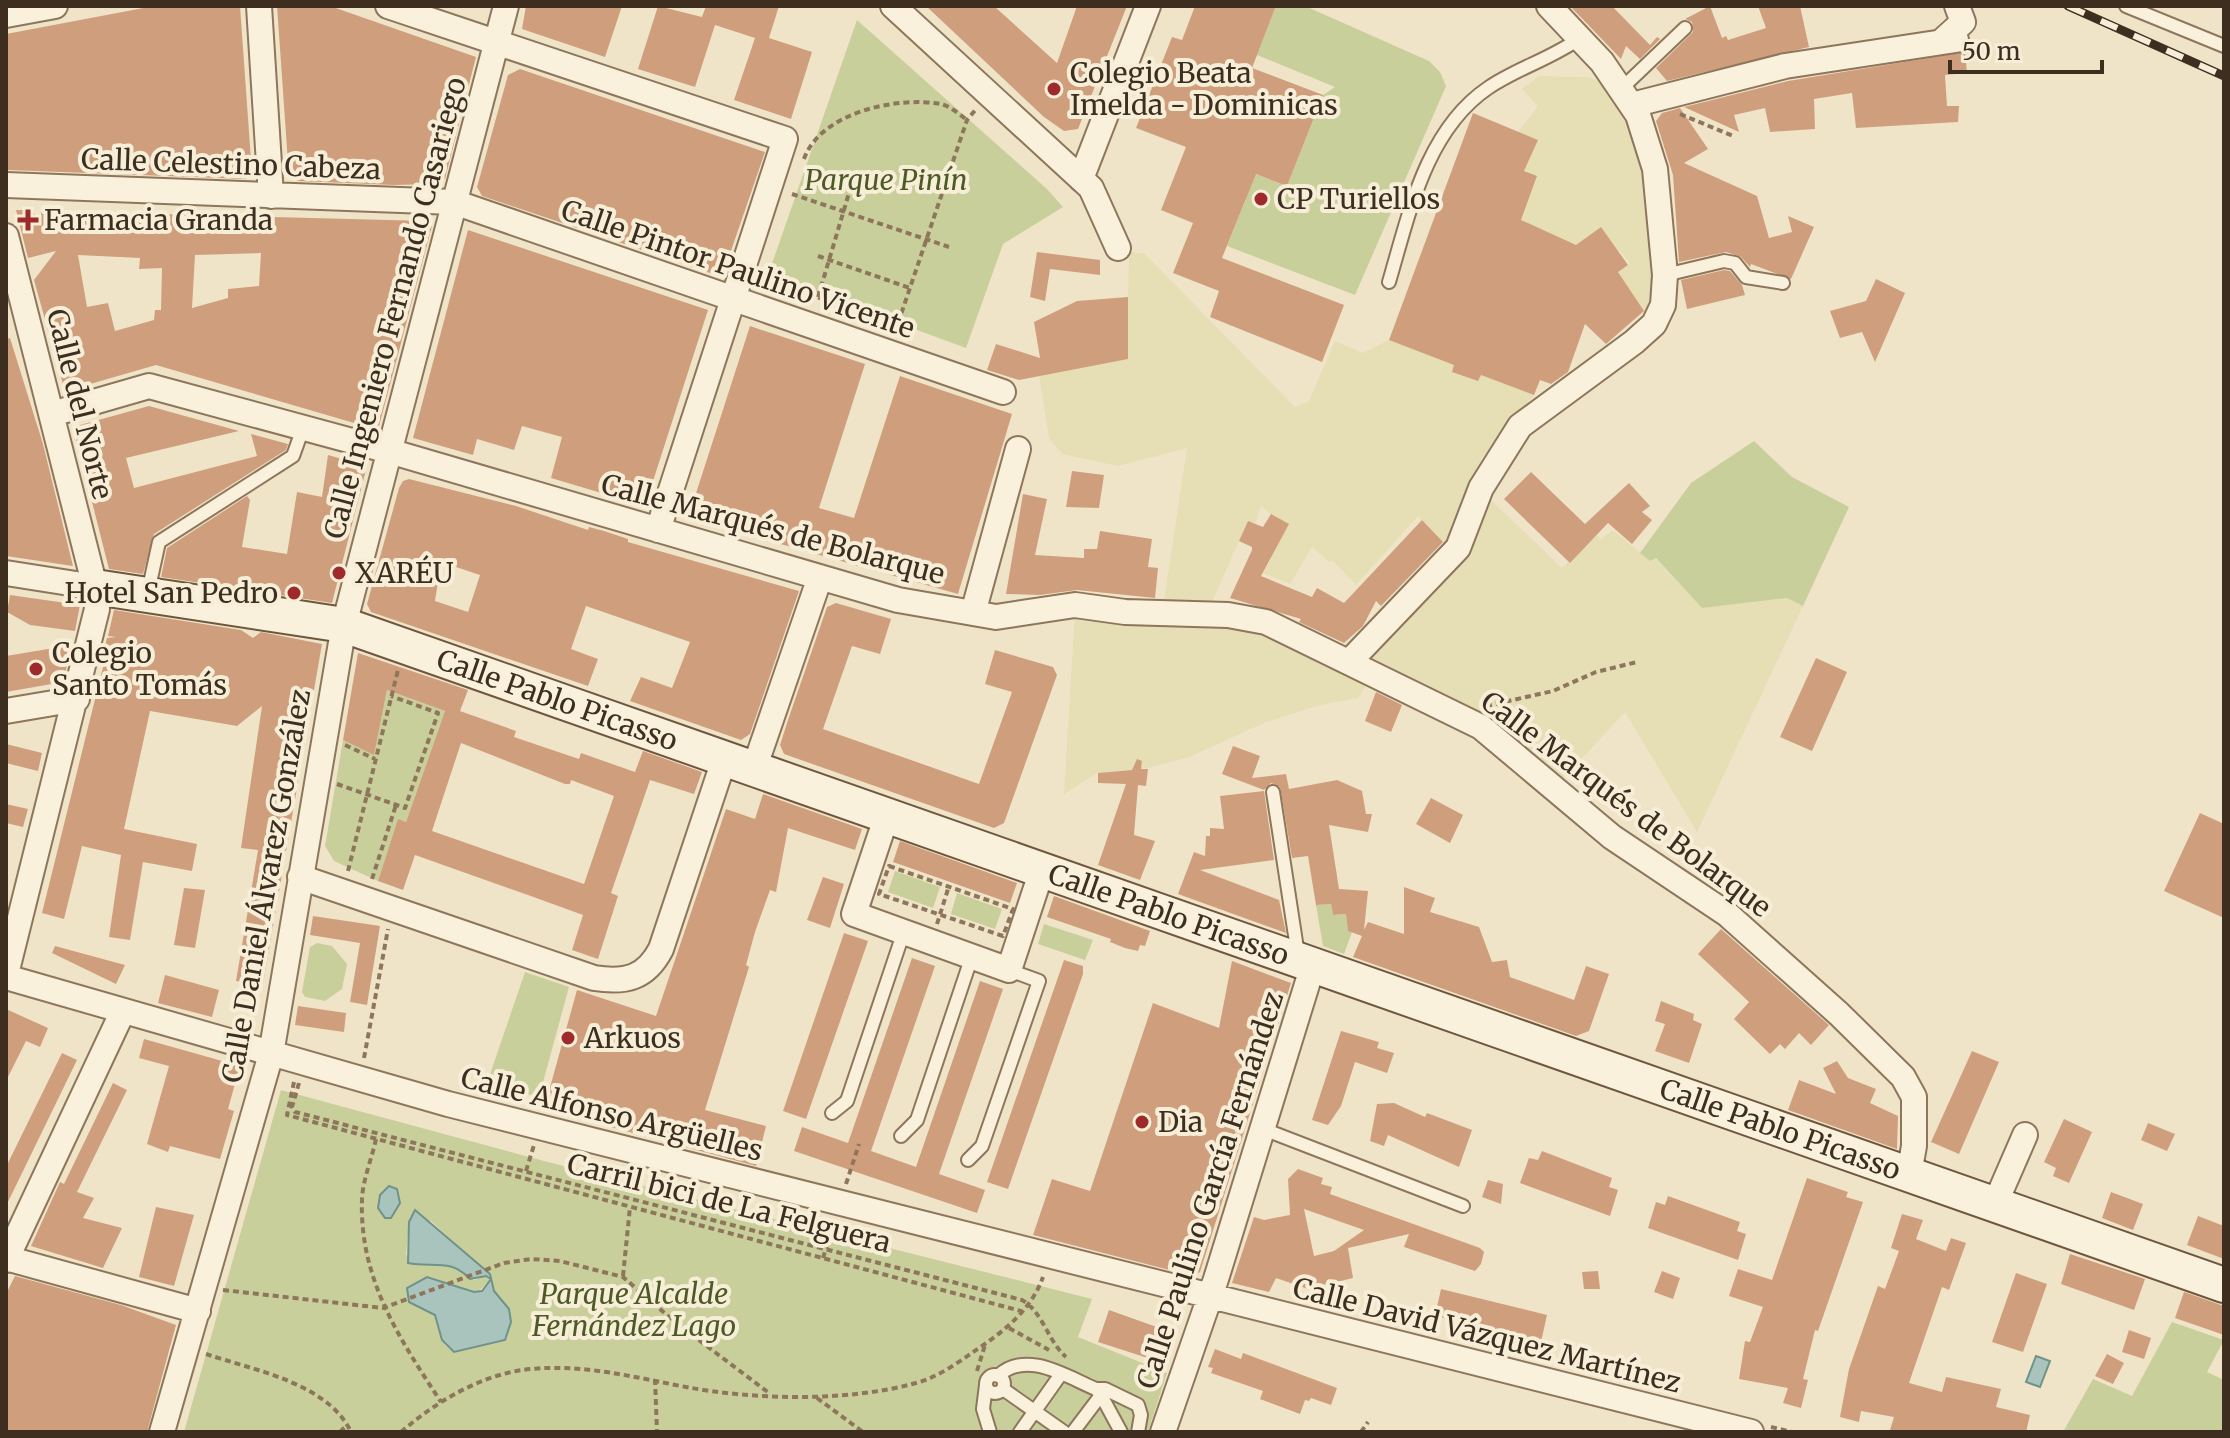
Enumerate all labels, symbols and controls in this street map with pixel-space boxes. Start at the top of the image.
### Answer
scale bar [1950,24,2102,74]
text: 50 m [1962,36,2021,67]
place label: Colegio Beata Imelda - Dominicas [1070,55,1338,123]
street label: Calle Ingeniero Fernando Casariego [316,73,474,543]
marker: Colegio Beata Imelda - Dominicas [1045,80,1063,98]
street label: Calle Celestino Cabeza [80,141,382,187]
park label: Parque Pinín [805,162,967,198]
place label: CP Turiellos [1277,181,1440,217]
marker: CP Turiellos [1252,190,1270,208]
street label: Calle Pintor Paulino Vicente [557,192,919,346]
place label: Farmacia Granda [44,202,273,238]
marker: Farmacia Granda [19,211,37,229]
street label: Calle del Norte [39,305,121,503]
street label: Calle Marqués de Bolarque [597,466,949,592]
place label: XARÉU [355,555,454,591]
marker: XARÉU [330,564,348,582]
place label: Hotel San Pedro [64,575,278,611]
marker: Hotel San Pedro [285,584,303,602]
place label: Colegio Santo Tomás [52,635,227,703]
street label: Calle Pablo Picasso [432,641,683,759]
marker: Colegio Santo Tomás [27,660,45,678]
street label: Calle Marqués de Bolarque [1474,683,1778,925]
street label: Calle Daniel Álvarez González [214,687,318,1085]
street label: Calle Pablo Picasso [1044,856,1294,973]
street label: Calle Paulino García Fernández [1129,987,1291,1393]
place label: Arkuos [583,1020,681,1056]
marker: Arkuos [559,1029,577,1047]
street label: Calle Alfonso Argüelles [457,1059,767,1169]
street label: Calle Pablo Picasso [1655,1070,1905,1188]
place label: Dia [1158,1104,1203,1140]
marker: Dia [1133,1113,1151,1131]
street label: Carril bici de La Felguera [563,1145,895,1261]
street label: Calle David Vázquez Martínez [1289,1269,1685,1401]
park label: Parque Alcalde Fernández Lago [531,1276,736,1344]

